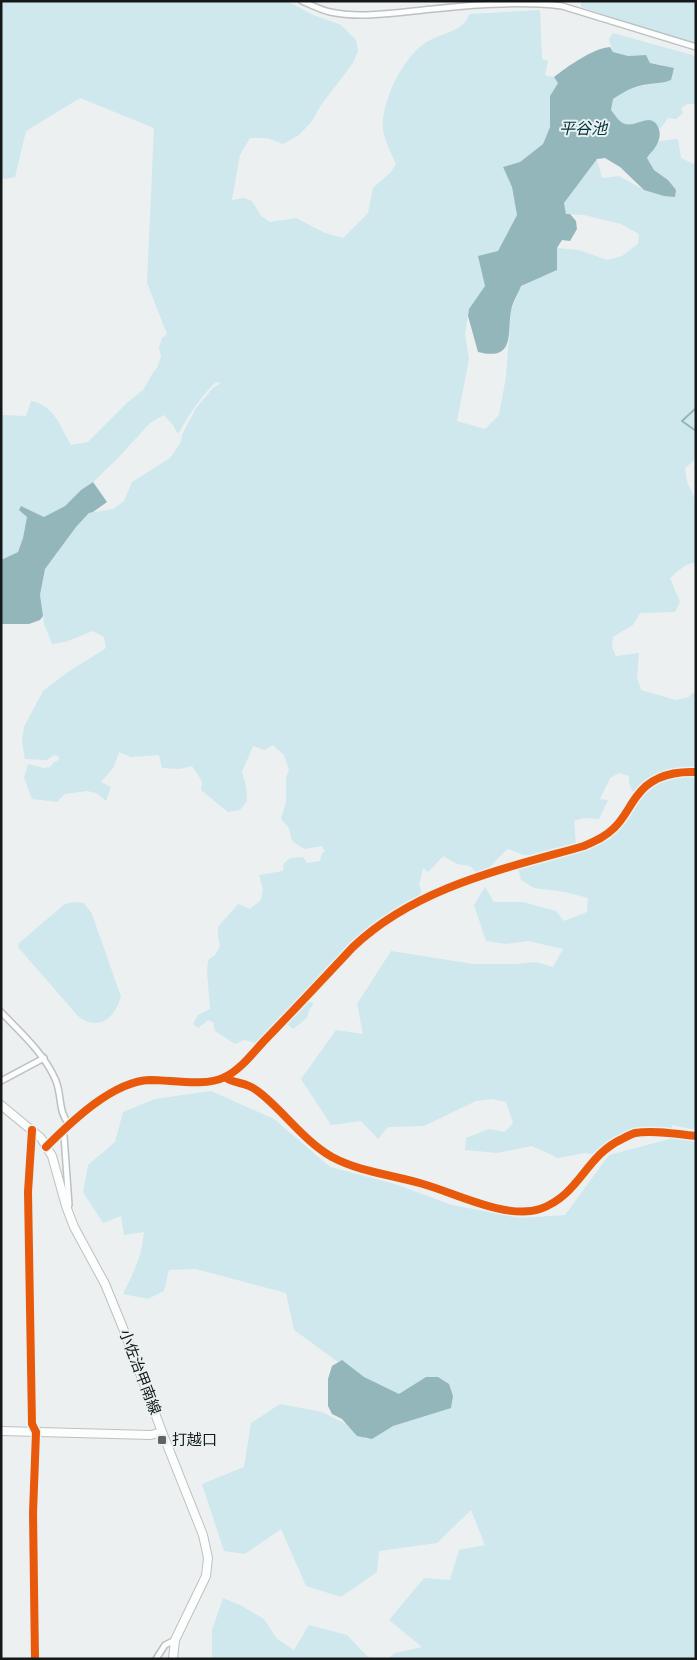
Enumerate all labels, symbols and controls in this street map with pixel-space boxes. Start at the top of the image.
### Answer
water label: 平谷池 [559,119,609,138]
street label: 小佐治甲南線 [115,1327,165,1417]
place label: 打越口 [172,1431,217,1449]
marker: 打越口 [156,1434,168,1446]

